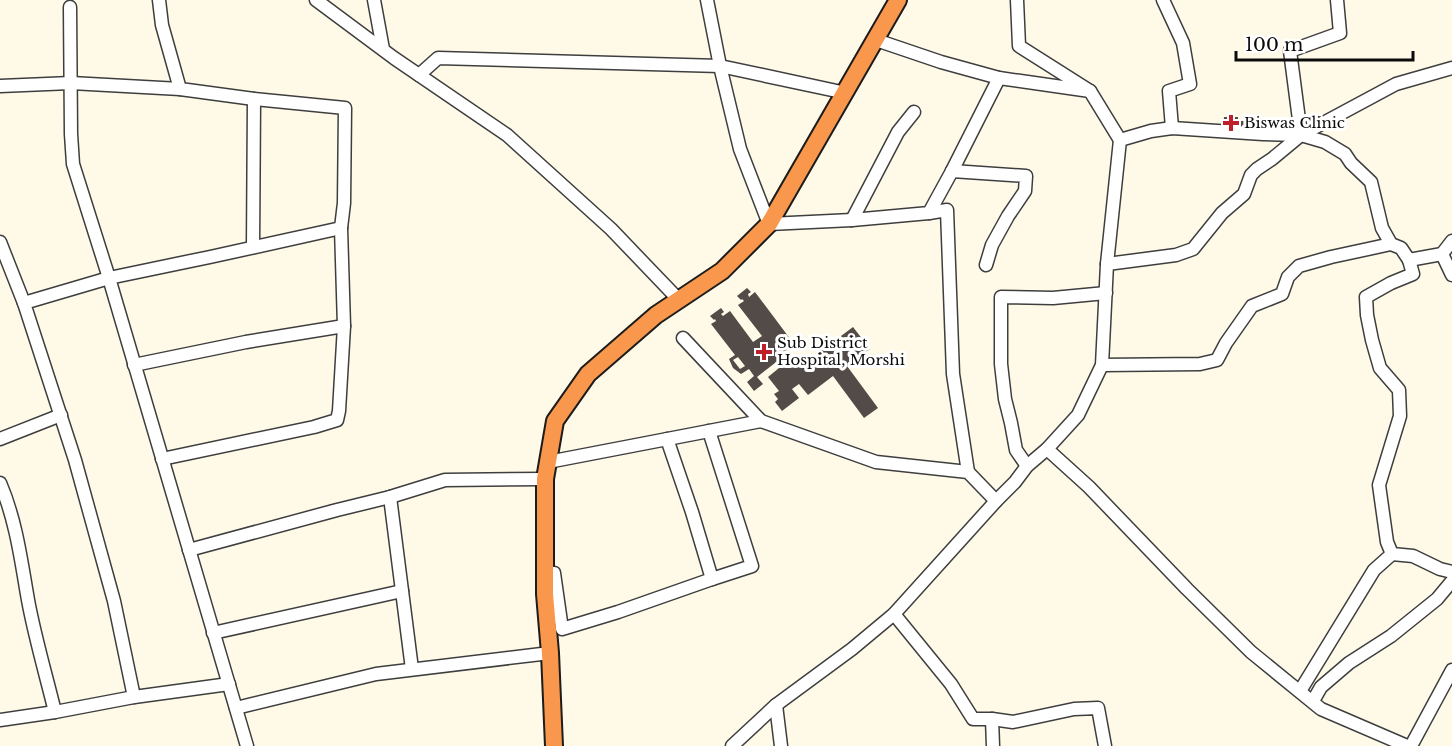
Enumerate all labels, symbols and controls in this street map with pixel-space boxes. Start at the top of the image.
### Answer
scale bar [1236,24,1413,62]
text: 100 m [1245,34,1303,56]
place label: Biswas Clinic [1244,113,1345,132]
marker: Biswas Clinic [1222,114,1240,132]
place label: Sub District Hospital, Morshi [777,333,905,369]
marker: Sub District Hospital, Morshi [755,343,773,361]

